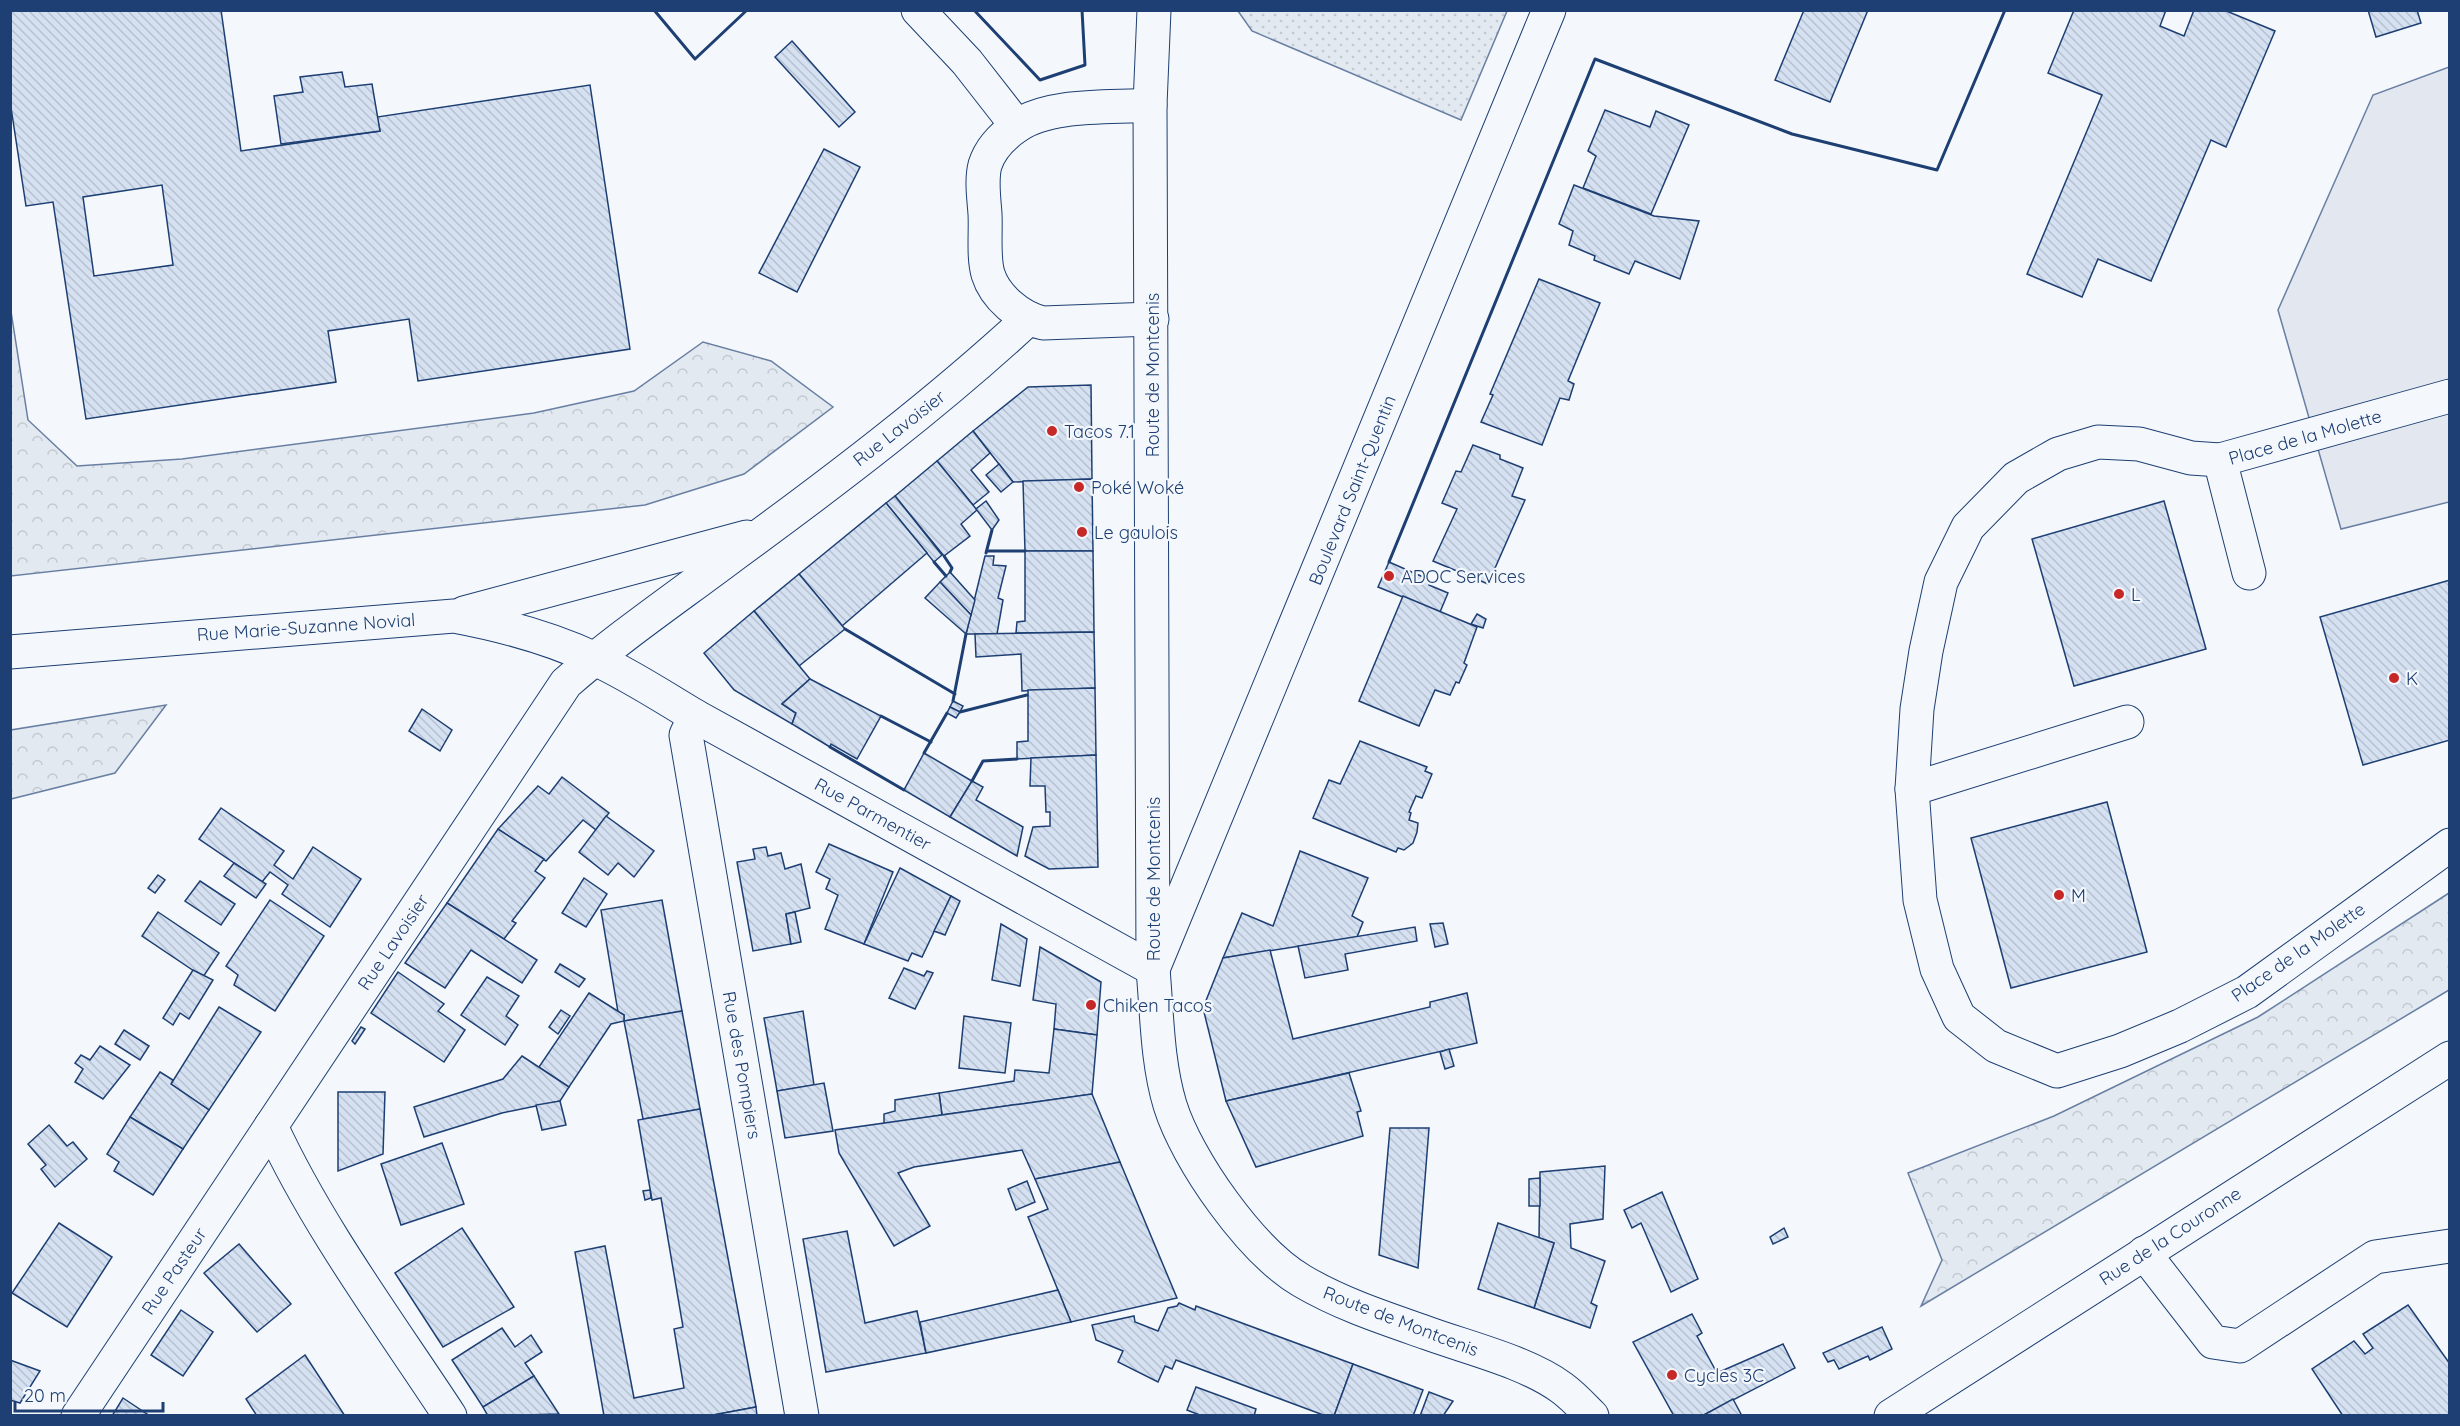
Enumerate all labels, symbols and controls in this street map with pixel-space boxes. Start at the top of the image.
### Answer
street label: Route de Montcenis [1141,293,1164,457]
street label: Rue Lavoisier [848,385,950,471]
street label: Boulevard Saint-Quentin [1303,392,1401,588]
street label: Place de la Molette [2226,404,2384,470]
place label: Tacos 7.1 [1064,420,1135,443]
marker: Tacos 7.1 [1045,424,1059,438]
place label: Poké Woké [1091,476,1184,499]
marker: Poké Woké [1072,480,1086,494]
place label: Le gaulois [1094,521,1178,544]
marker: Le gaulois [1075,525,1089,539]
place label: ADOC Services [1401,565,1525,588]
marker: ADOC Services [1382,569,1396,583]
place label: L [2131,583,2141,606]
marker: L [2112,587,2126,601]
street label: Rue Marie-Suzanne Novial [196,608,416,646]
place label: K [2406,667,2418,690]
marker: K [2387,671,2401,685]
street label: Rue Parmentier [811,772,935,856]
street label: Route de Montcenis [1142,797,1165,961]
place label: M [2071,884,2086,907]
marker: M [2052,888,2066,902]
street label: Rue Lavoisier [352,889,434,994]
street label: Place de la Molette [2227,897,2369,1007]
street label: Rue des Pompiers [718,989,766,1141]
place label: Chiken Tacos [1103,994,1212,1017]
marker: Chiken Tacos [1084,998,1098,1012]
street label: Rue de la Couronne [2095,1182,2245,1290]
street label: Rue Pasteur [136,1223,212,1319]
street label: Route de Montcenis [1320,1281,1482,1361]
place label: Cycles 3C [1684,1364,1764,1387]
marker: Cycles 3C [1665,1368,1679,1382]
scale bar [15,1375,164,1413]
text: 20 m [24,1384,66,1407]

